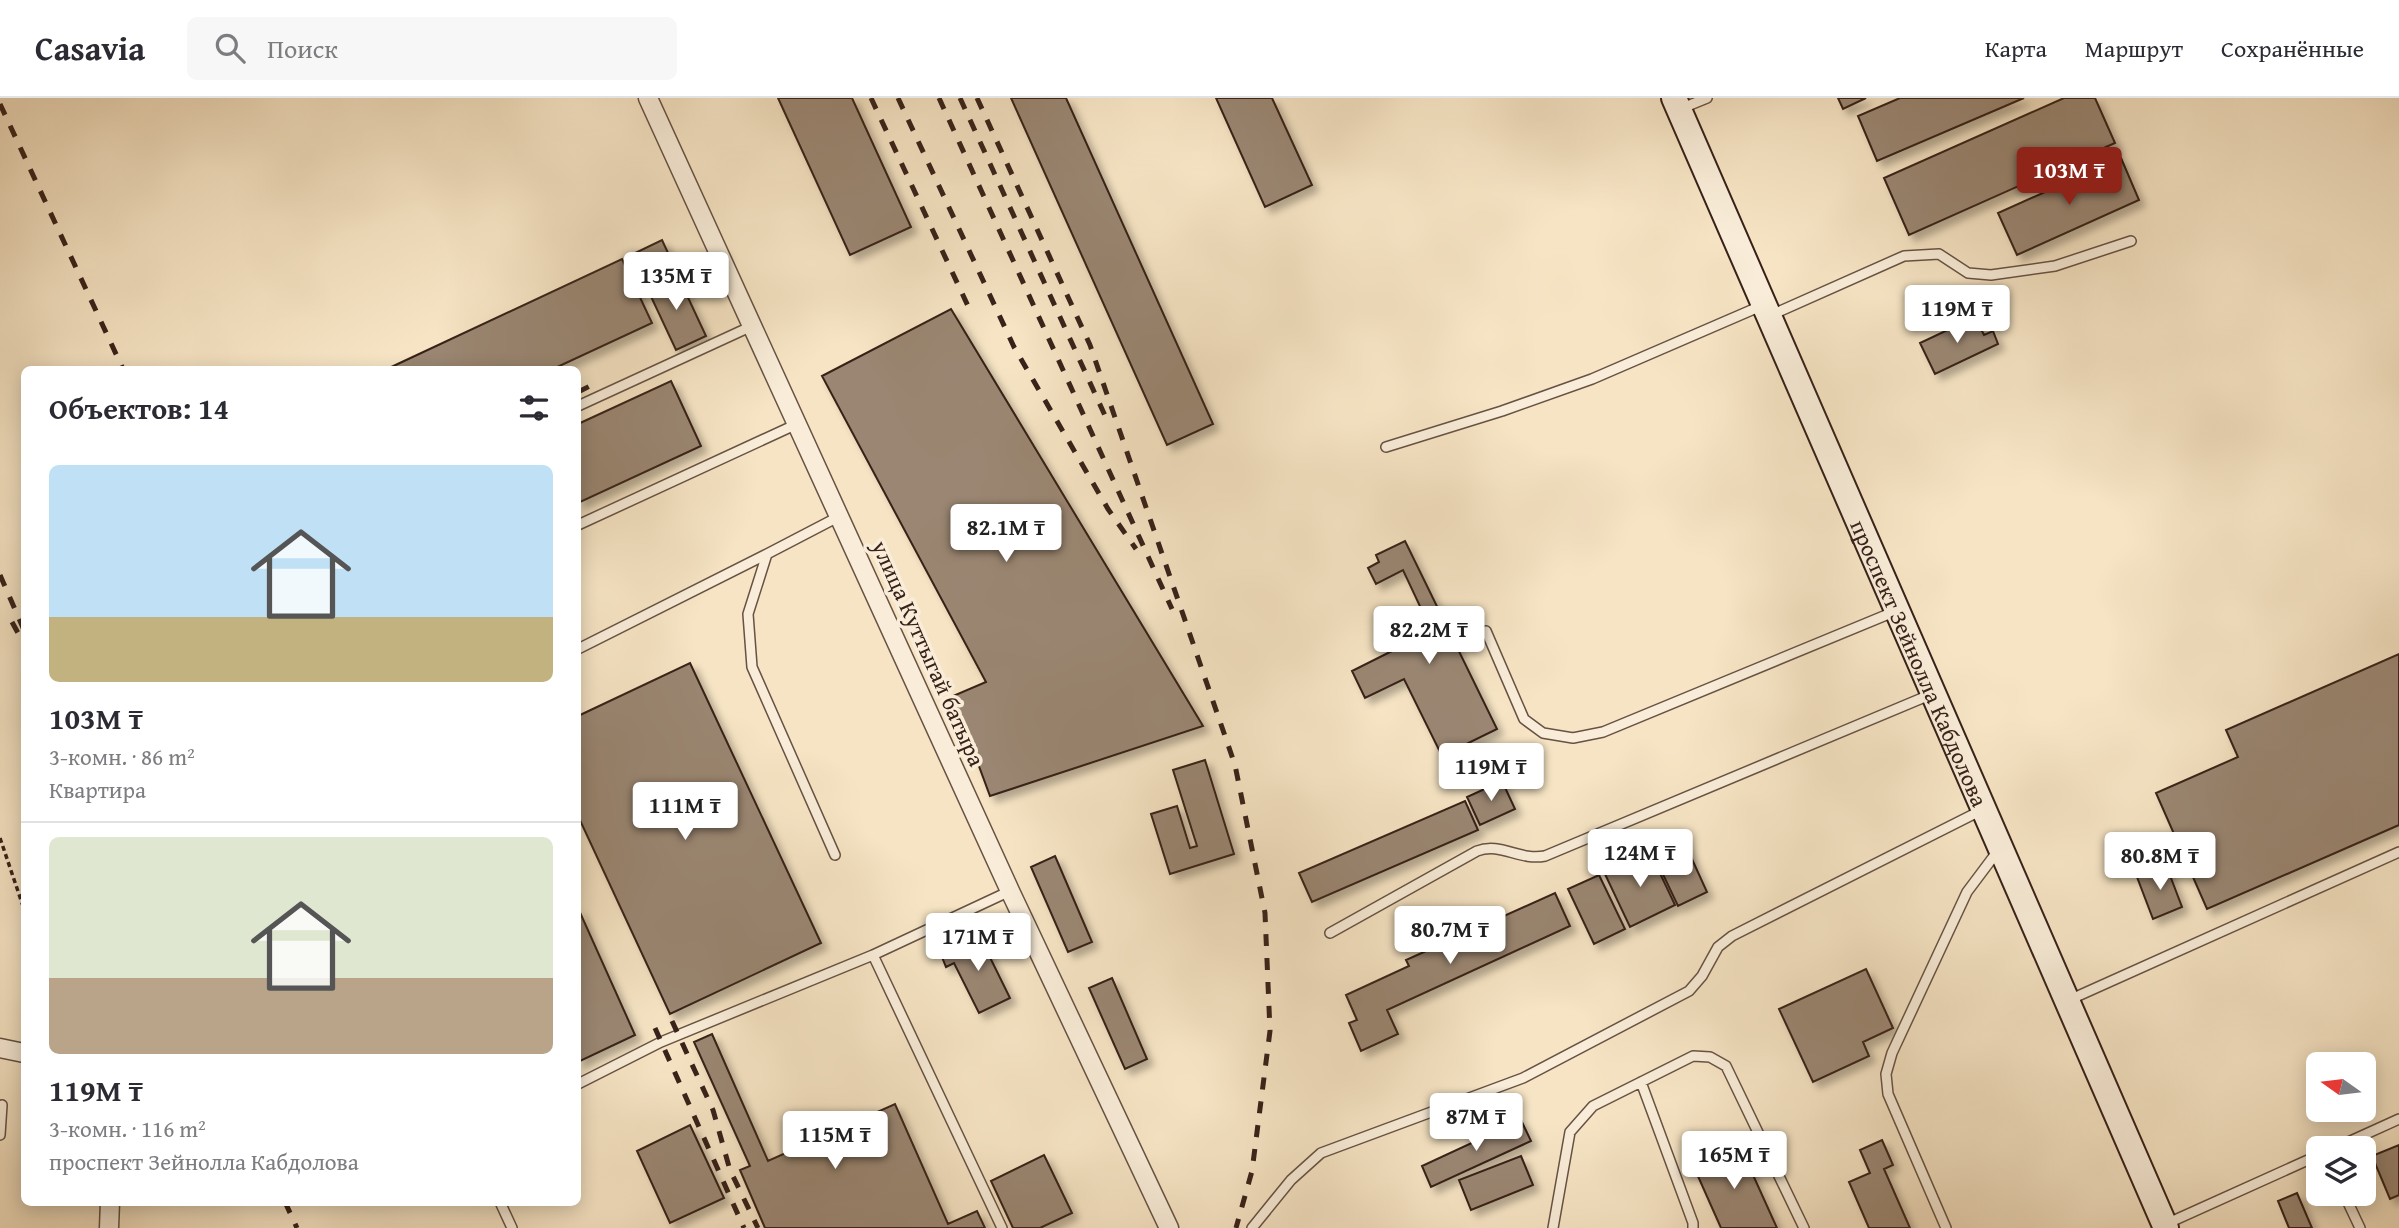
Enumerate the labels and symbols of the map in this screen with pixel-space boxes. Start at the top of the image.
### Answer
pin: 103M ₸ [2012,148,2126,207]
pin: 135M ₸ [619,252,733,312]
pin: 119M ₸ [1900,286,2014,345]
pin: 82.1M ₸ [941,504,1071,564]
street label: проспект Зейнолла Кабдолова [1843,514,1997,812]
street label: улица Куттыгай батыра [864,534,994,771]
pin: 82.2M ₸ [1364,606,1494,666]
pin: 119M ₸ [1434,744,1548,803]
pin: 111M ₸ [628,782,742,842]
pin: 124M ₸ [1583,830,1697,889]
pin: 80.8M ₸ [2095,832,2225,892]
pin: 80.7M ₸ [1385,906,1515,966]
pin: 171M ₸ [921,914,1035,973]
north arrow [2306,1052,2376,1122]
pin: 87M ₸ [1427,1094,1525,1153]
pin: 115M ₸ [778,1112,892,1171]
pin: 165M ₸ [1677,1132,1791,1191]

